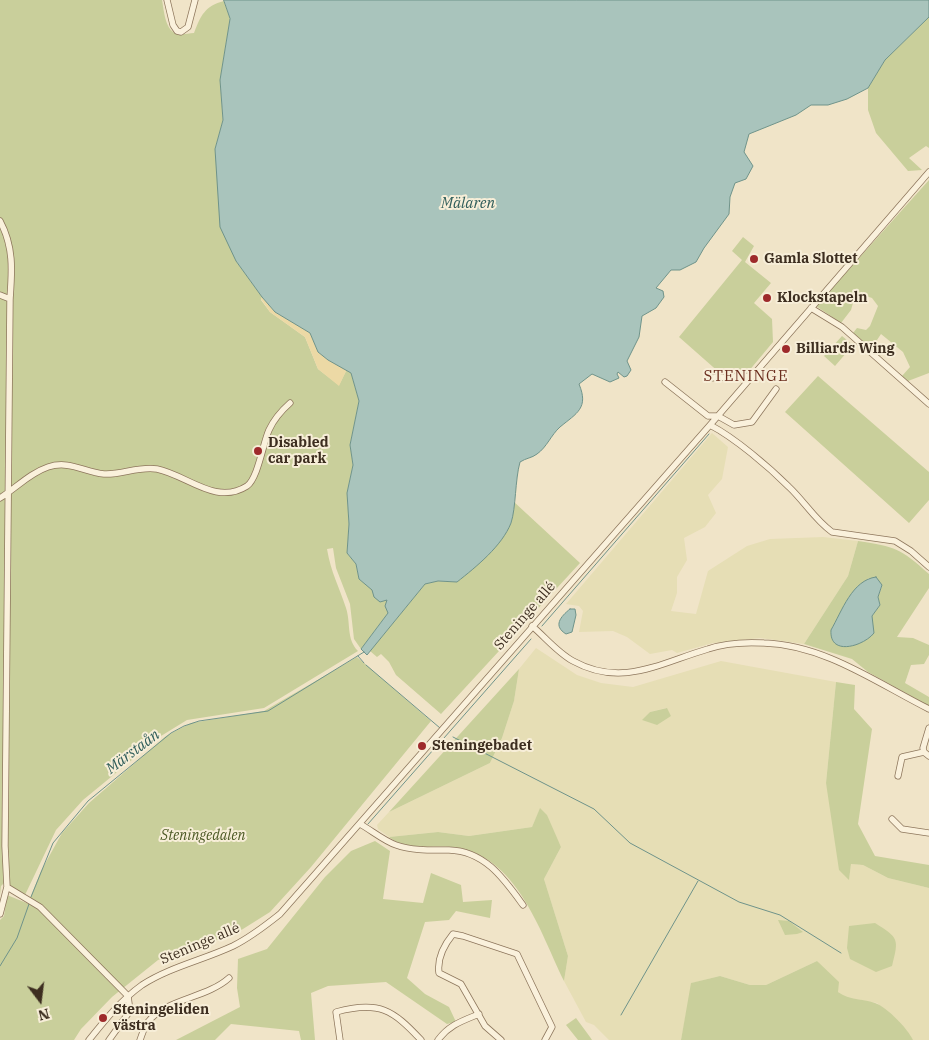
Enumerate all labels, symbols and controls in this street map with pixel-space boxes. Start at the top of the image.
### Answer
water label: Mälaren [441,195,495,213]
place label: Gamla Slottet [764,251,857,267]
marker: Gamla Slottet [748,253,760,265]
place label: Klockstapeln [777,290,868,306]
marker: Klockstapeln [761,292,773,304]
place label: Billiards Wing [796,341,895,357]
marker: Billiards Wing [780,343,792,355]
district label: STENINGE [703,368,789,386]
place label: Disabled car park [268,435,329,468]
marker: Disabled car park [252,445,264,457]
street label: Steninge allé [491,578,559,654]
water label: Märstaån [103,726,163,778]
place label: Steningebadet [432,738,532,754]
marker: Steningebadet [416,740,428,752]
park label: Steningedalen [161,828,245,844]
street label: Steninge allé [158,920,242,968]
north arrow [15,975,65,1025]
place label: Steningeliden västra [113,1002,209,1034]
text: N [36,1004,52,1025]
marker: Steningeliden västra [97,1012,109,1024]

